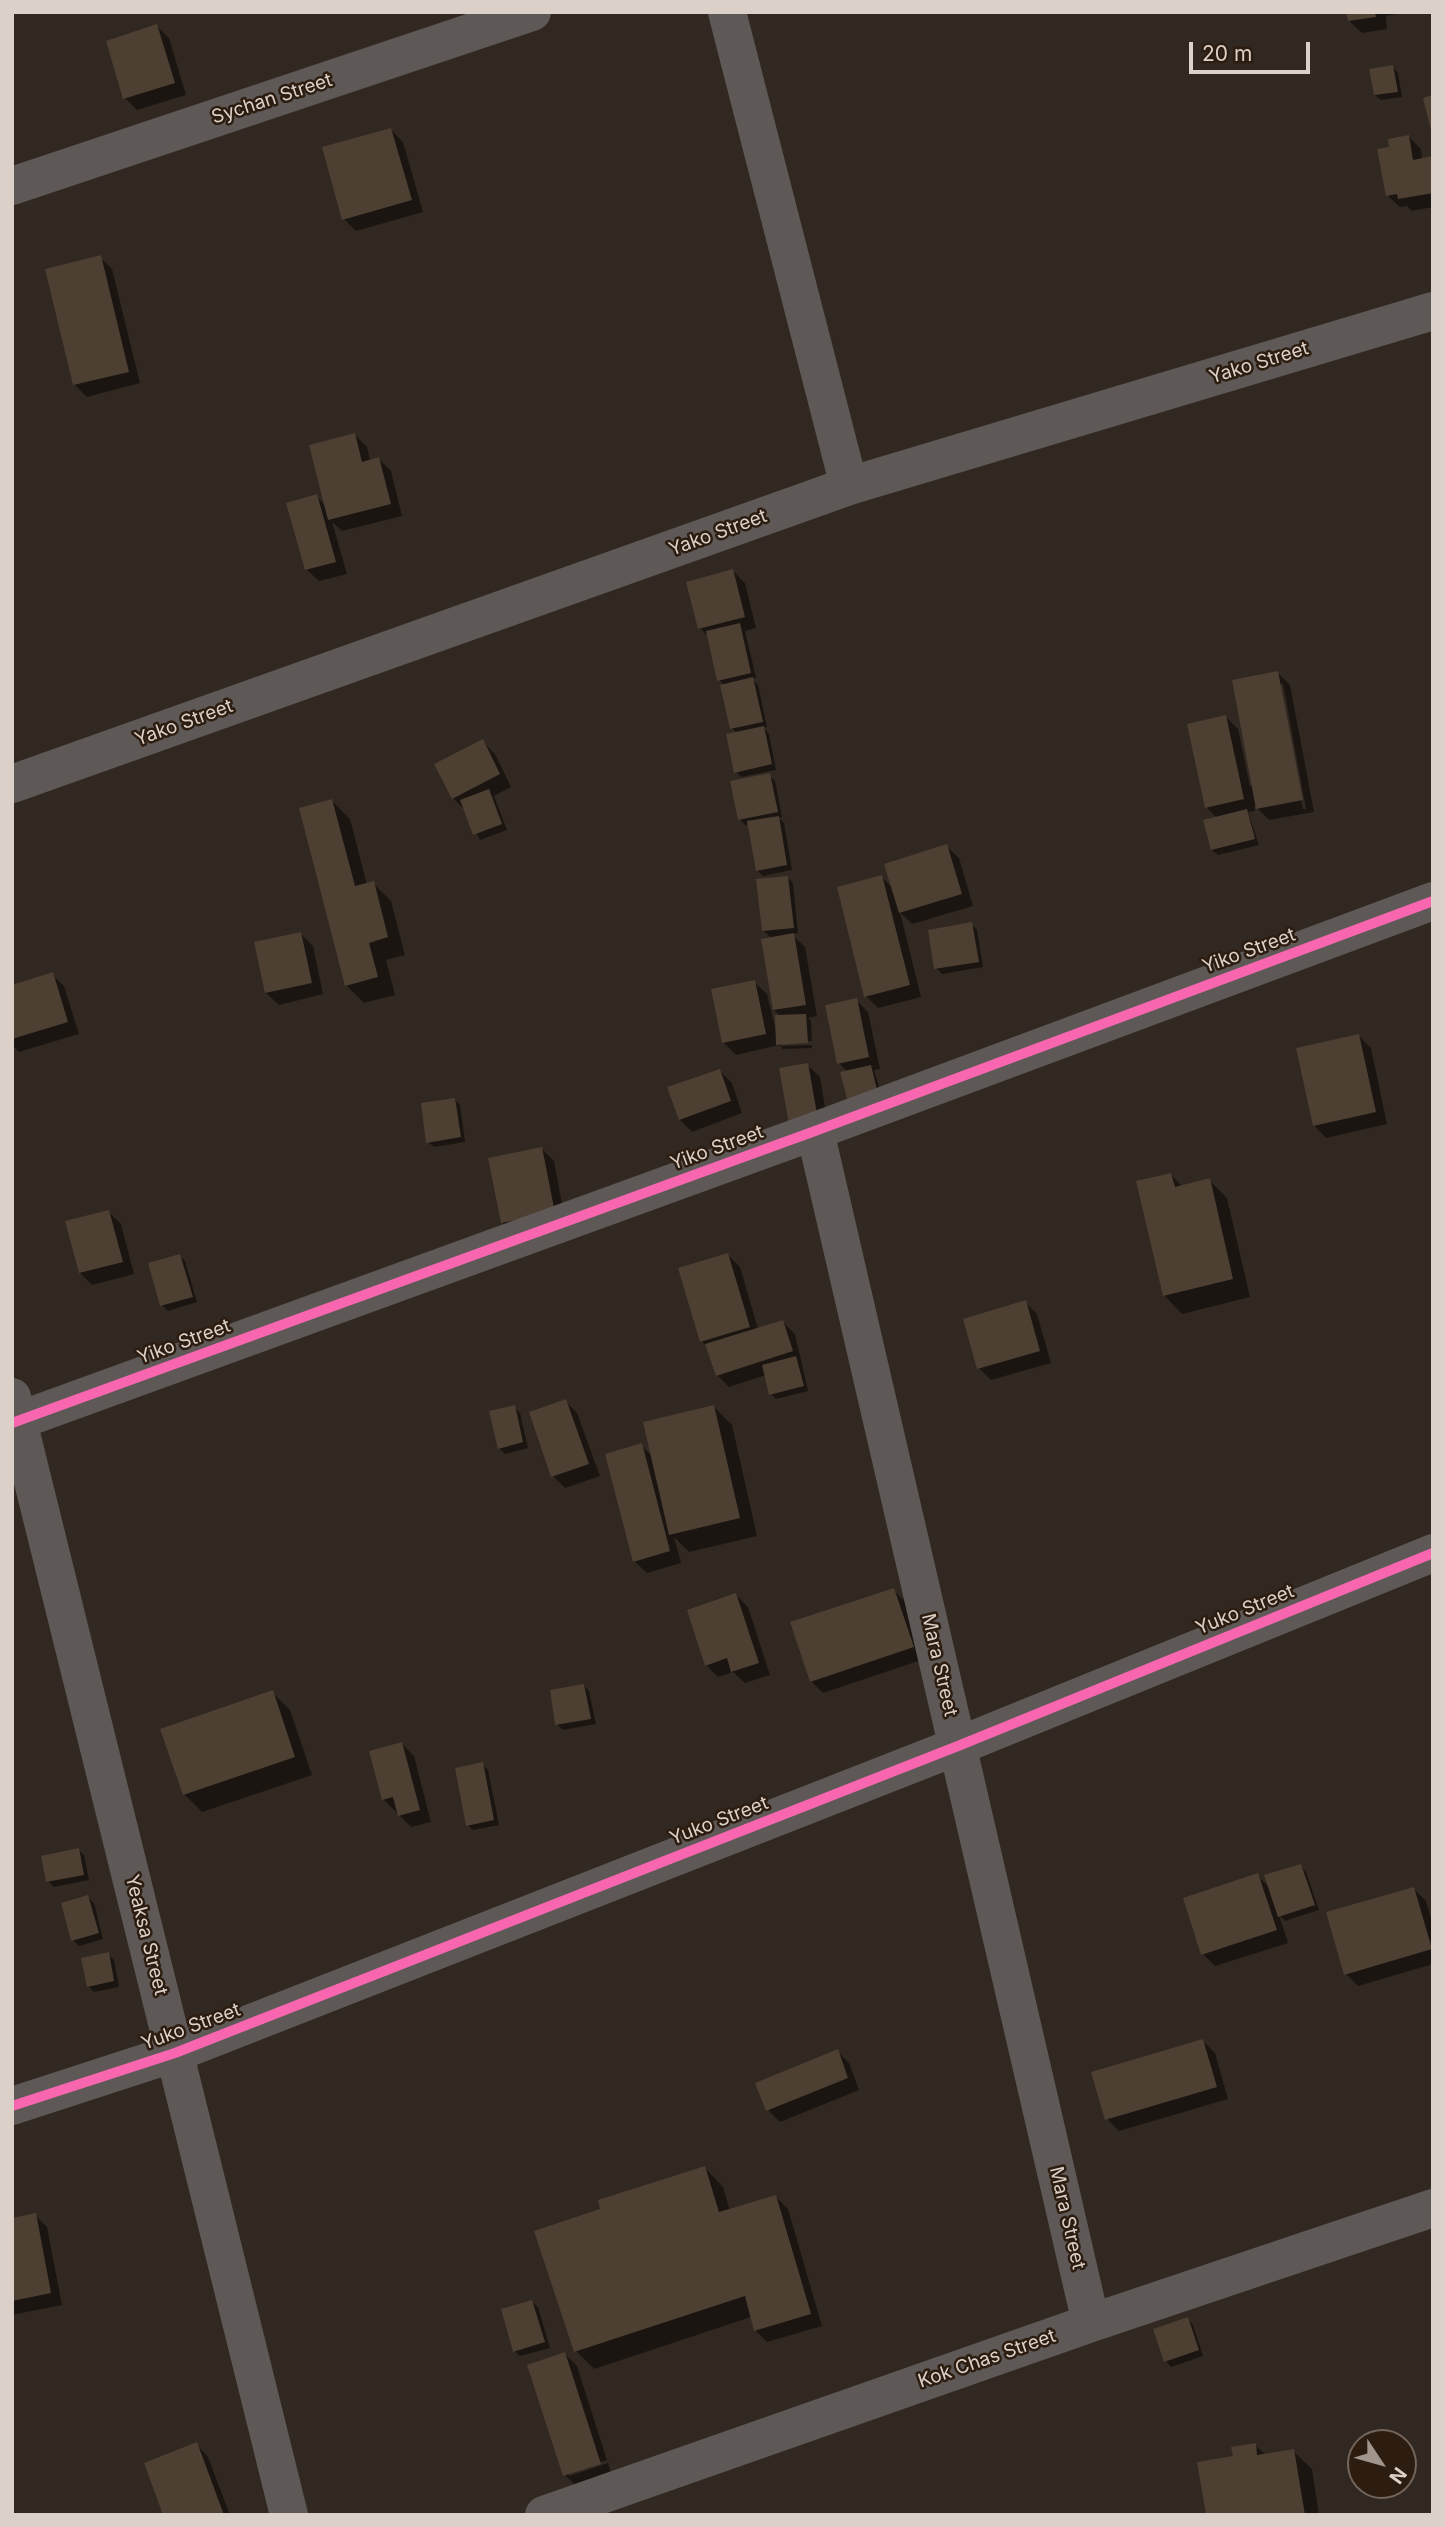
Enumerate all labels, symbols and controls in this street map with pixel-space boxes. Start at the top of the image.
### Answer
scale bar [1193,28,1314,72]
text: 20 m [1202,41,1252,66]
street label: Sychan Street [209,69,335,129]
street label: Yako Street [1207,337,1311,389]
street label: Yako Street [666,505,770,561]
street label: Yako Street [132,695,236,751]
street label: Yiko Street [1199,924,1299,978]
street label: Yiko Street [667,1121,767,1175]
street label: Yiko Street [134,1315,234,1369]
street label: Yuko Street [1193,1580,1297,1640]
street label: Mara Street [916,1611,962,1719]
street label: Yuko Street [666,1792,772,1850]
street label: Yeaksa Street [120,1872,172,1998]
street label: Yuko Street [138,1999,244,2055]
street label: Mara Street [1044,2164,1090,2272]
street label: Kok Chas Street [915,2325,1059,2393]
north arrow [1347,2429,1417,2499]
text: N [1384,2463,1411,2488]

